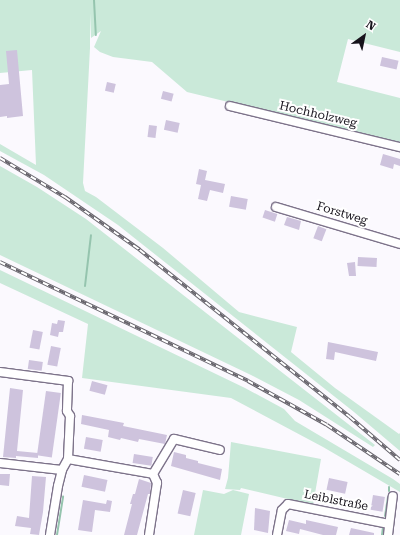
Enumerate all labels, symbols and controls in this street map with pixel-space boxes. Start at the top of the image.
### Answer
north arrow [344,16,384,56]
text: N [364,18,378,33]
street label: Hochholzweg [278,99,358,131]
street label: Forstweg [315,199,369,229]
street label: Leiblstraße [303,488,369,514]

